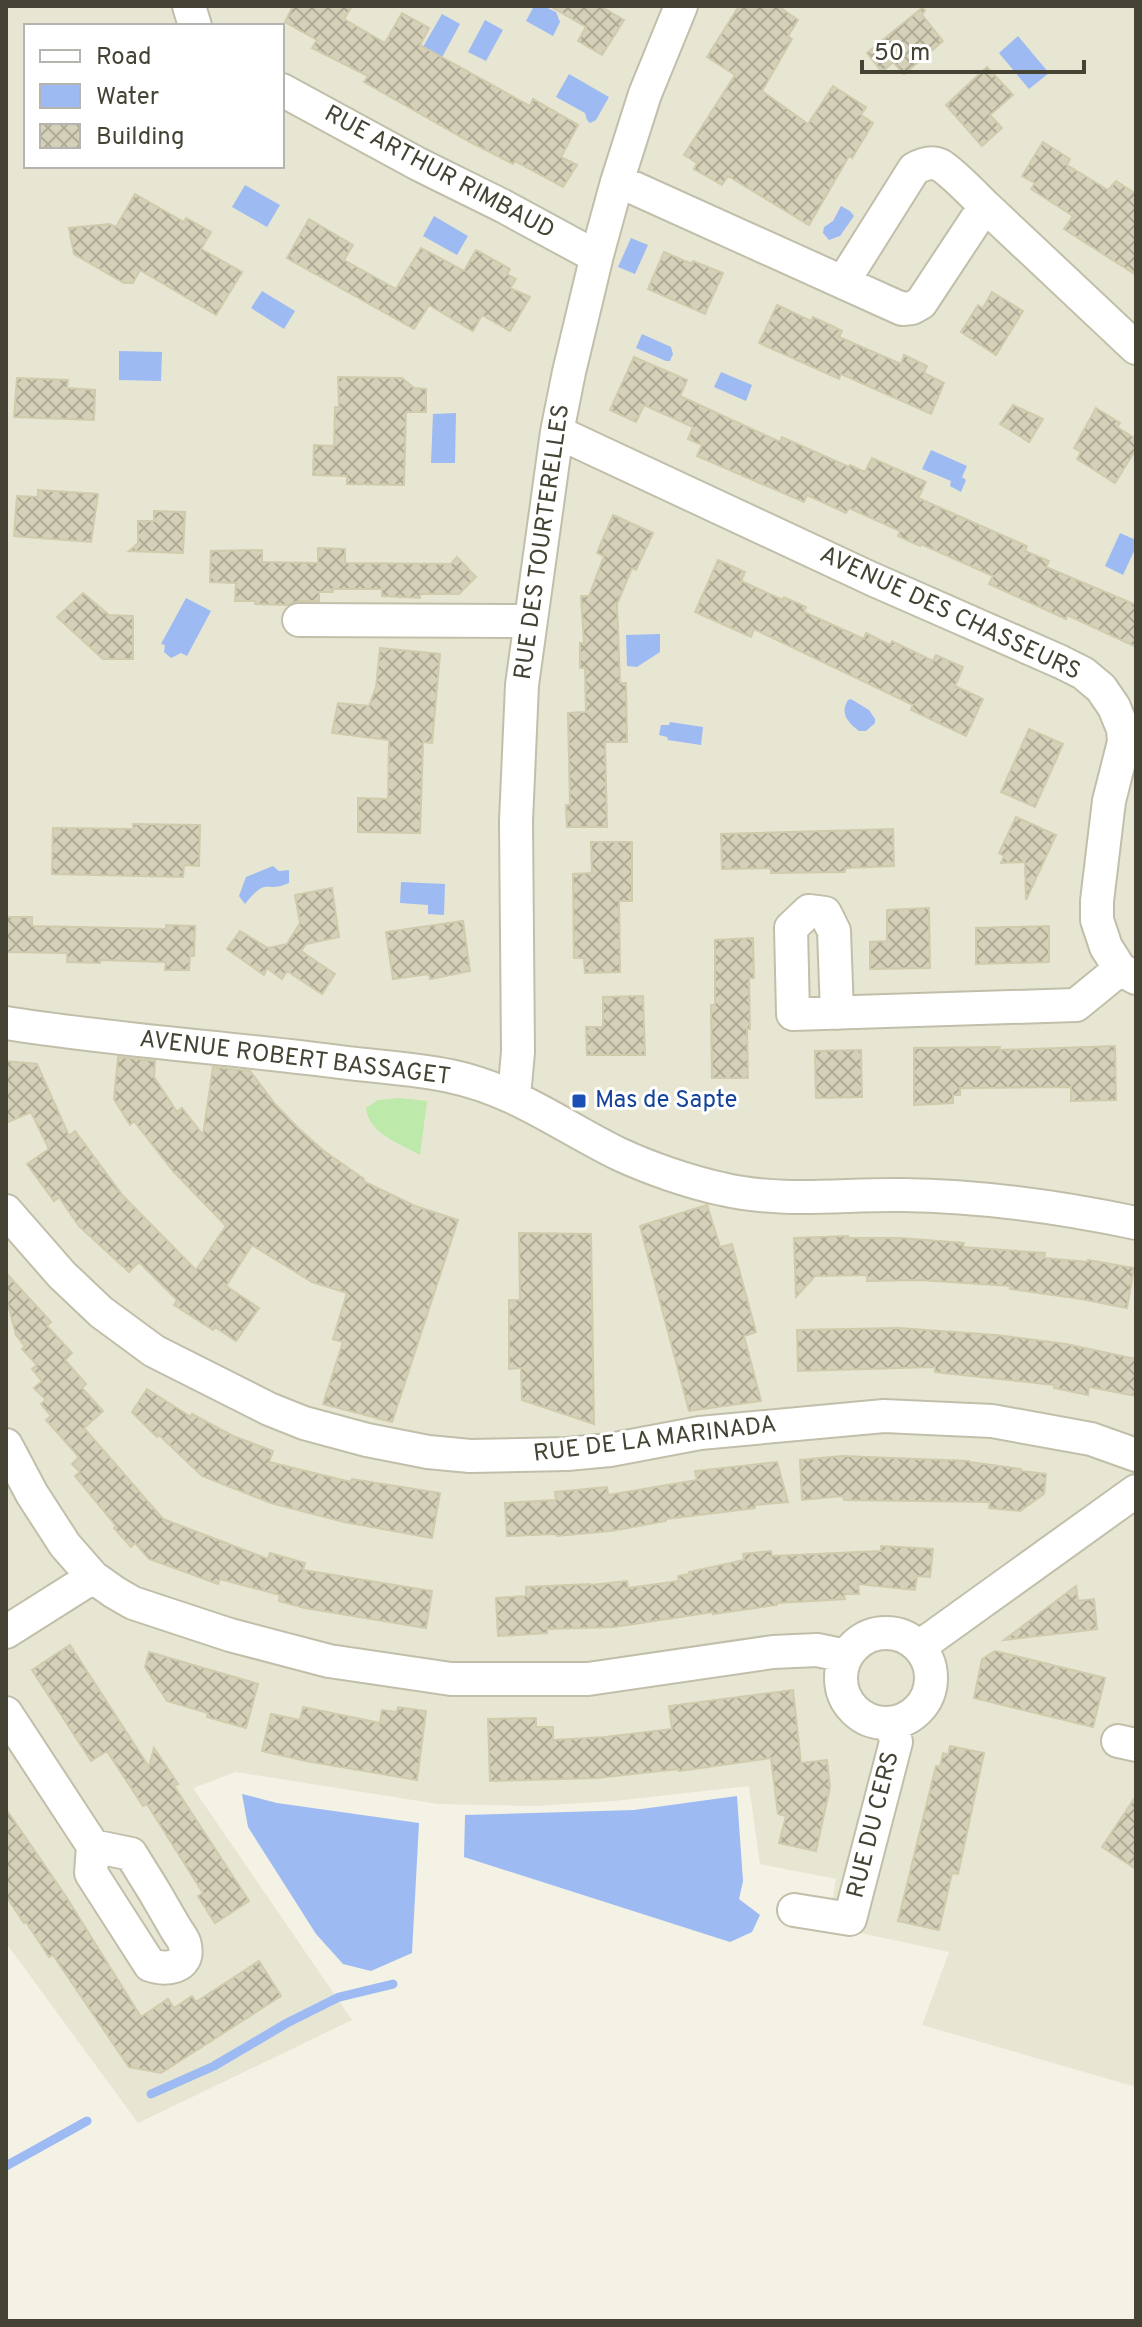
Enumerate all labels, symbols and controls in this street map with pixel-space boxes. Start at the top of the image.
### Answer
legend [24,24,284,168]
scale bar [862,24,1084,74]
text: 50 m [874,39,930,69]
text: Road [96,43,152,73]
text: Water [96,83,159,113]
street label: RUE ARTHUR RIMBAUD [319,100,559,246]
text: Building [96,123,185,153]
street label: RUE DES TOURTERELLES [509,402,577,682]
street label: AVENUE DES CHASSEURS [815,540,1085,688]
street label: AVENUE ROBERT BASSAGET [138,1025,452,1093]
place label: Mas de Sapte [595,1086,738,1116]
marker: Mas de Sapte [570,1092,588,1110]
street label: RUE DE LA MARINADA [532,1410,778,1470]
street label: RUE DU CERS [841,1748,907,1902]

